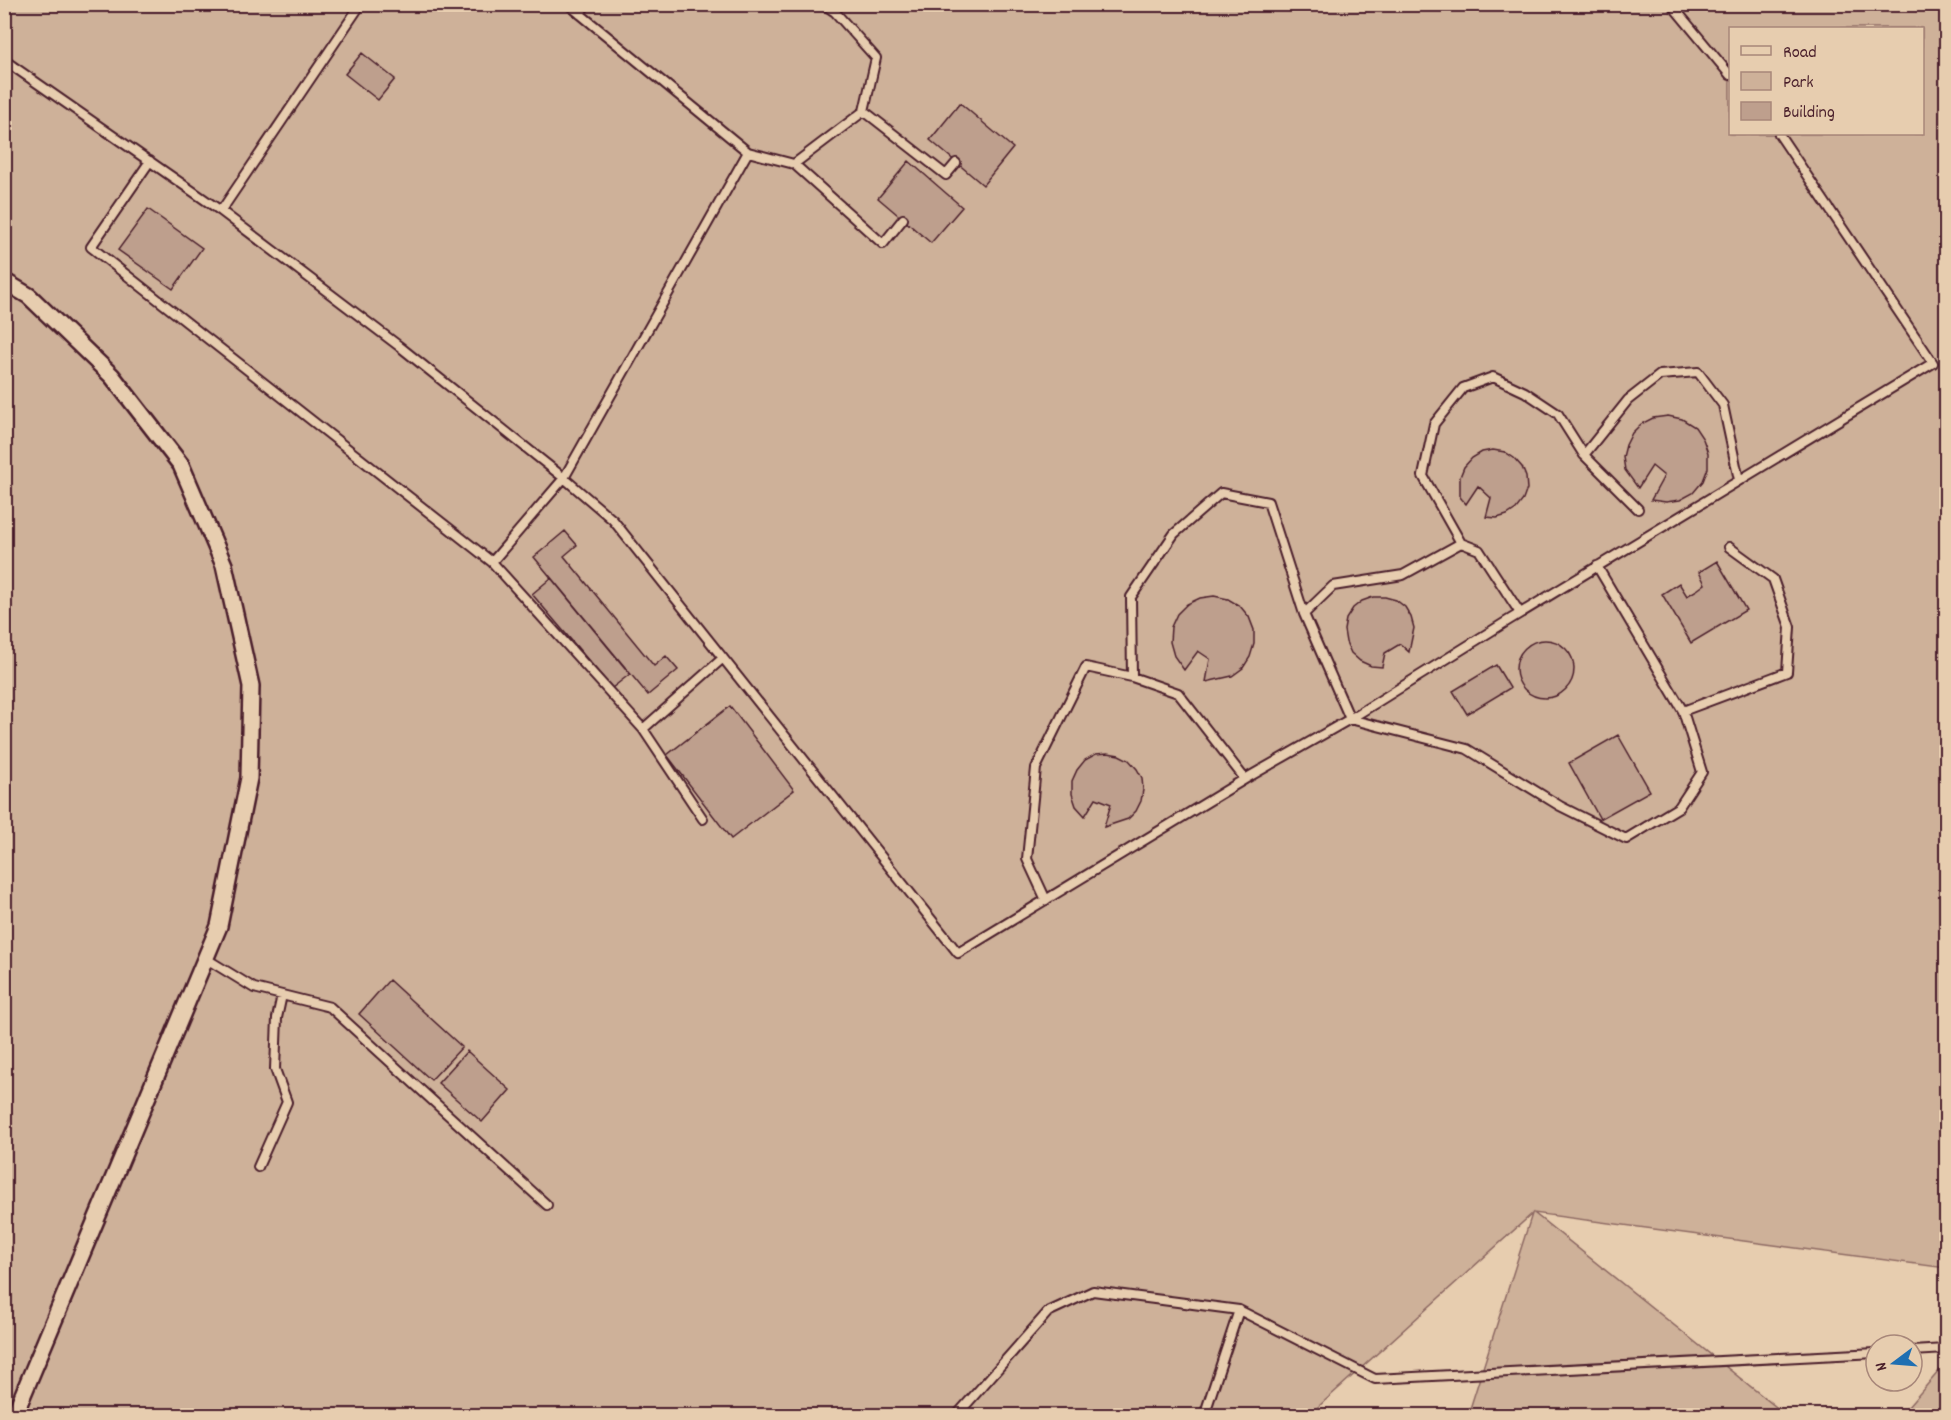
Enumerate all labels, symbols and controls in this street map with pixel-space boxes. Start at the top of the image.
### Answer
legend [1729,27,1924,135]
text: Road [1783,41,1817,66]
text: Park [1783,71,1814,96]
text: Building [1783,101,1835,126]
north arrow [1864,1333,1924,1393]
text: N [1870,1359,1894,1373]

